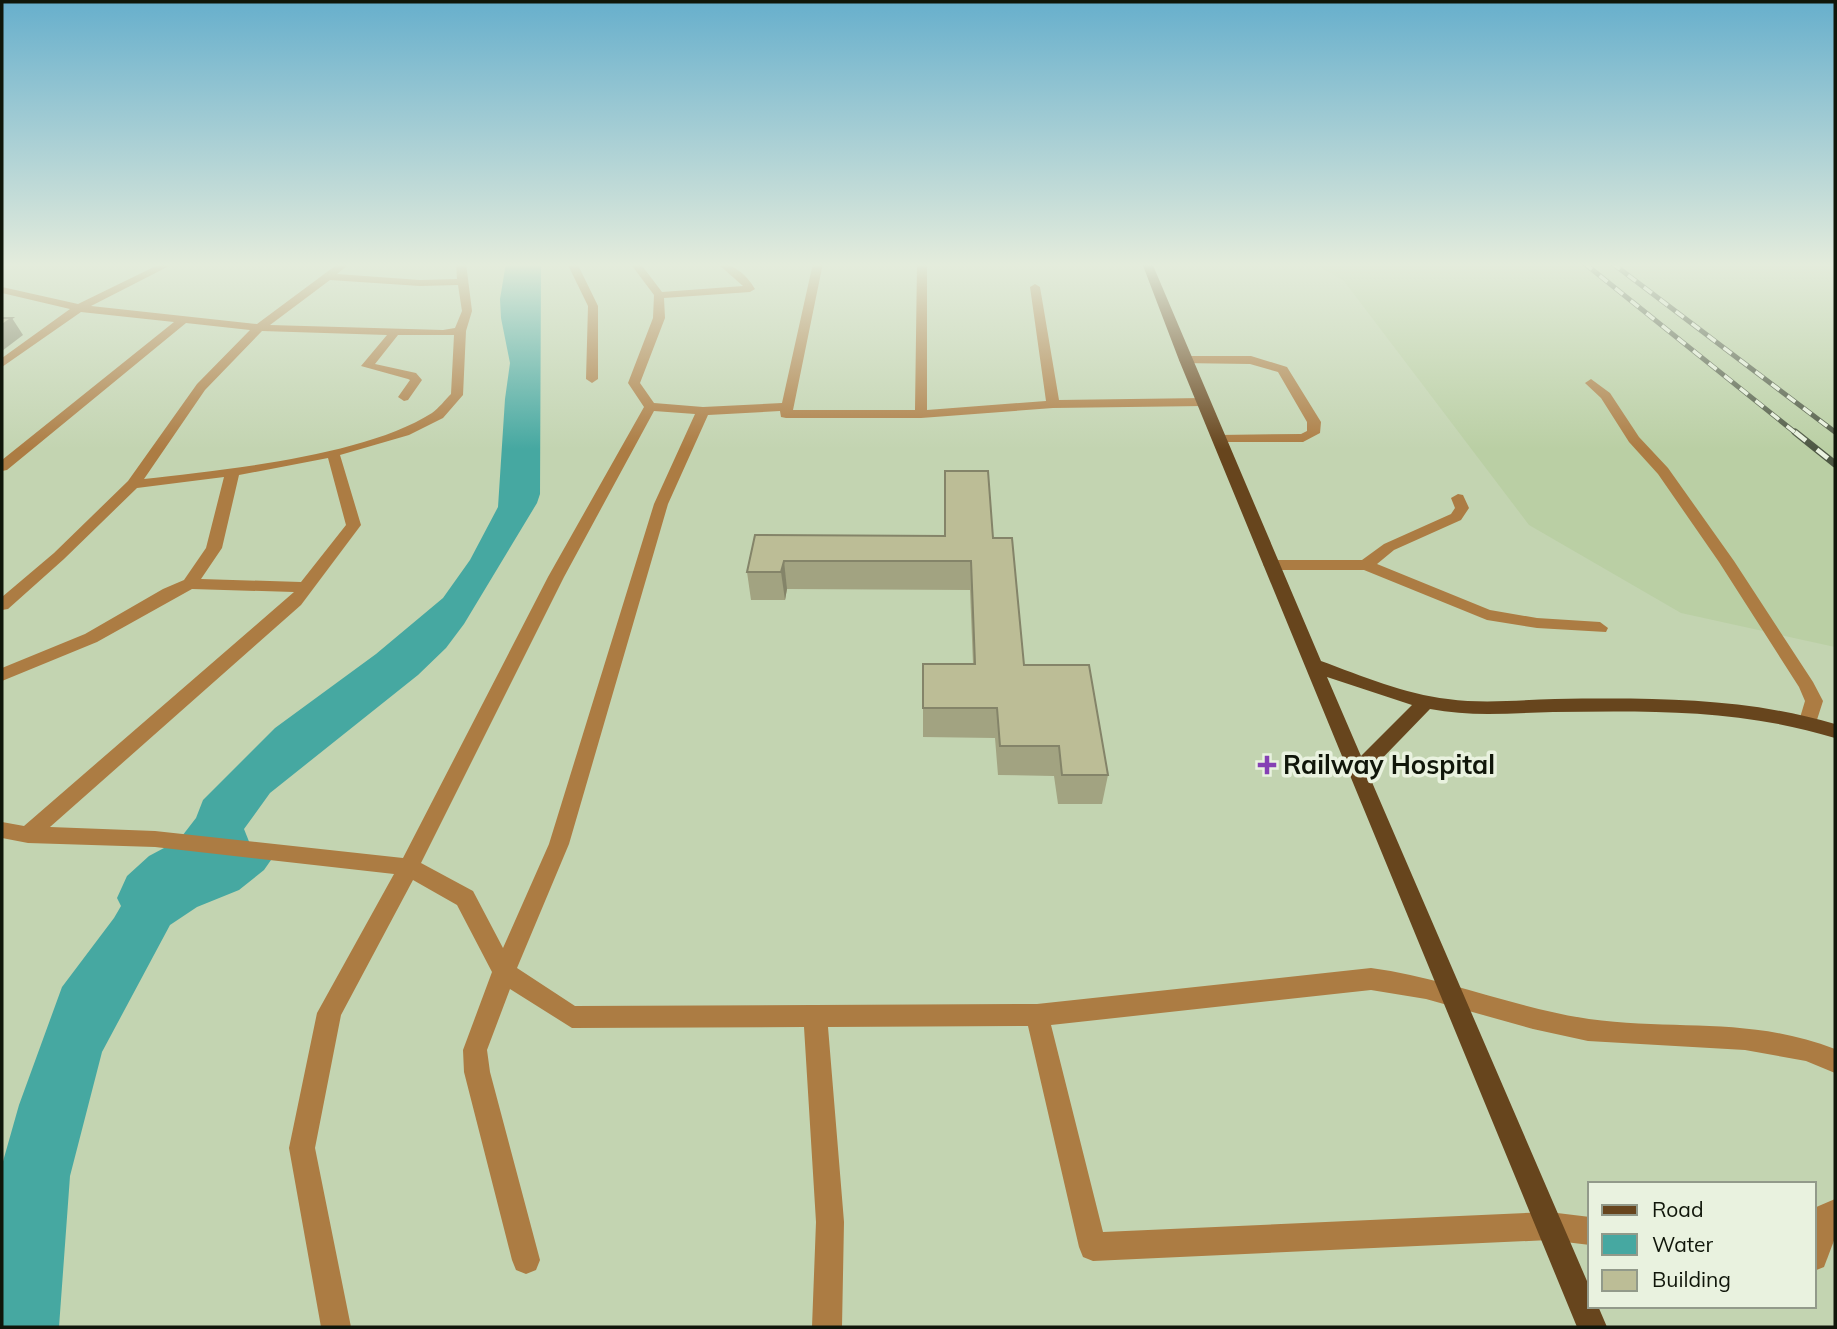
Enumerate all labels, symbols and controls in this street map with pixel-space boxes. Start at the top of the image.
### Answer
place label: Railway Hospital [1283,748,1495,781]
marker: Railway Hospital [1257,755,1277,775]
legend [1588,1182,1816,1308]
text: Road [1652,1196,1703,1222]
text: Water [1652,1231,1713,1257]
text: Building [1652,1266,1731,1292]

